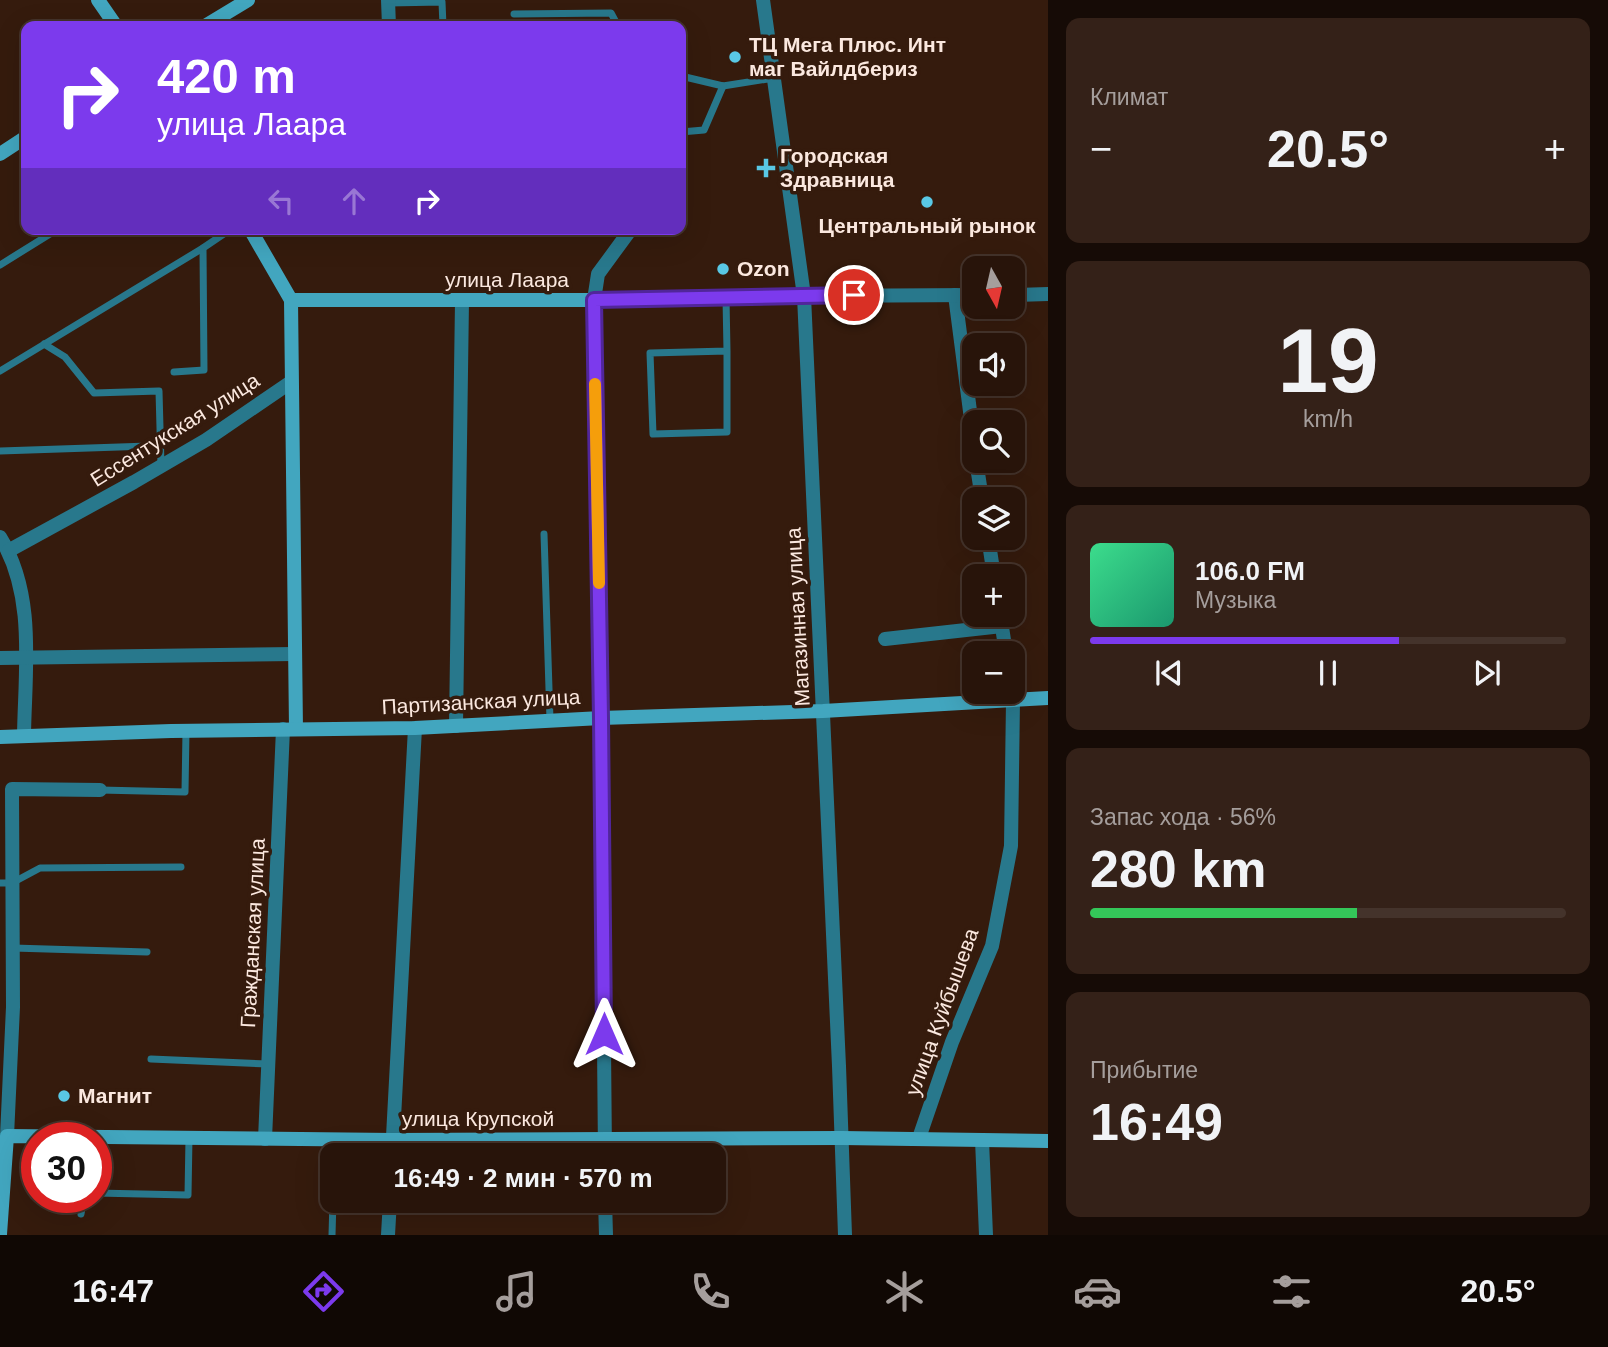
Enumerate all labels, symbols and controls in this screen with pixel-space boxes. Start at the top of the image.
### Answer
place label: ТЦ Мега Плюс. Инт маг Вайлдбериз [749,33,946,80]
icon: right [42,49,133,140]
text: 420 m [157,49,296,103]
marker: ТЦ Мега Плюс. Инт маг Вайлдбериз [727,49,743,65]
text: Климат [1090,84,1168,110]
text: улица Лаара [157,106,346,142]
text: 20.5° [1267,120,1389,178]
text: − [1090,128,1112,170]
text: + [1544,128,1566,170]
place label: Городская Здравница [780,144,895,191]
marker: Городская Здравница [758,160,774,176]
icon: left [262,182,300,220]
icon: ahead [335,182,373,220]
icon: right [408,182,446,220]
marker: Центральный рынок [919,194,935,210]
place label: Центральный рынок [818,214,1036,237]
north arrow [962,256,1026,318]
map controls [962,256,1025,704]
place label: Ozon [737,257,790,280]
marker: Ozon [715,261,731,277]
pin [824,265,884,325]
street label: улица Лаара [445,268,569,291]
icon: arrive [835,276,873,314]
text: 19 [1277,310,1379,411]
button: sound [962,333,1025,396]
street label: Ессентукская улица [86,368,264,491]
text: km/h [1303,406,1353,432]
button: search [962,410,1025,473]
button: layers [962,487,1025,550]
street label: Магазинная улица [781,527,814,707]
text: 106.0 FM [1195,556,1305,586]
button: + [962,564,1025,627]
text: Музыка [1195,587,1276,613]
button: − [962,641,1025,704]
icon: previous [1150,654,1188,692]
icon: pause [1309,654,1347,692]
icon: next [1468,654,1506,692]
street label: Партизанская улица [381,685,581,718]
text: Запас хода · 56% [1090,804,1276,830]
street label: Гражданская улица [236,837,269,1028]
text: 280 km [1090,840,1266,898]
street label: улица Куйбышева [901,925,983,1099]
position arrow [567,997,641,1071]
text: Прибытие [1090,1057,1198,1083]
place label: Магнит [78,1084,152,1107]
marker: Магнит [56,1088,72,1104]
text: 16:49 [1090,1093,1223,1151]
street label: улица Крупской [402,1107,554,1130]
speed limit sign: 30 [21,1122,112,1213]
text: 16:49 · 2 мин · 570 m [393,1163,653,1193]
icon: directions [299,1267,348,1316]
icon: music [492,1267,541,1316]
icon: phone [686,1267,735,1316]
icon: climate [880,1267,929,1316]
icon: car [1073,1267,1122,1316]
icon: filters [1267,1267,1316,1316]
text: 16:47 [72,1273,154,1309]
text: 20.5° [1461,1273,1536,1309]

